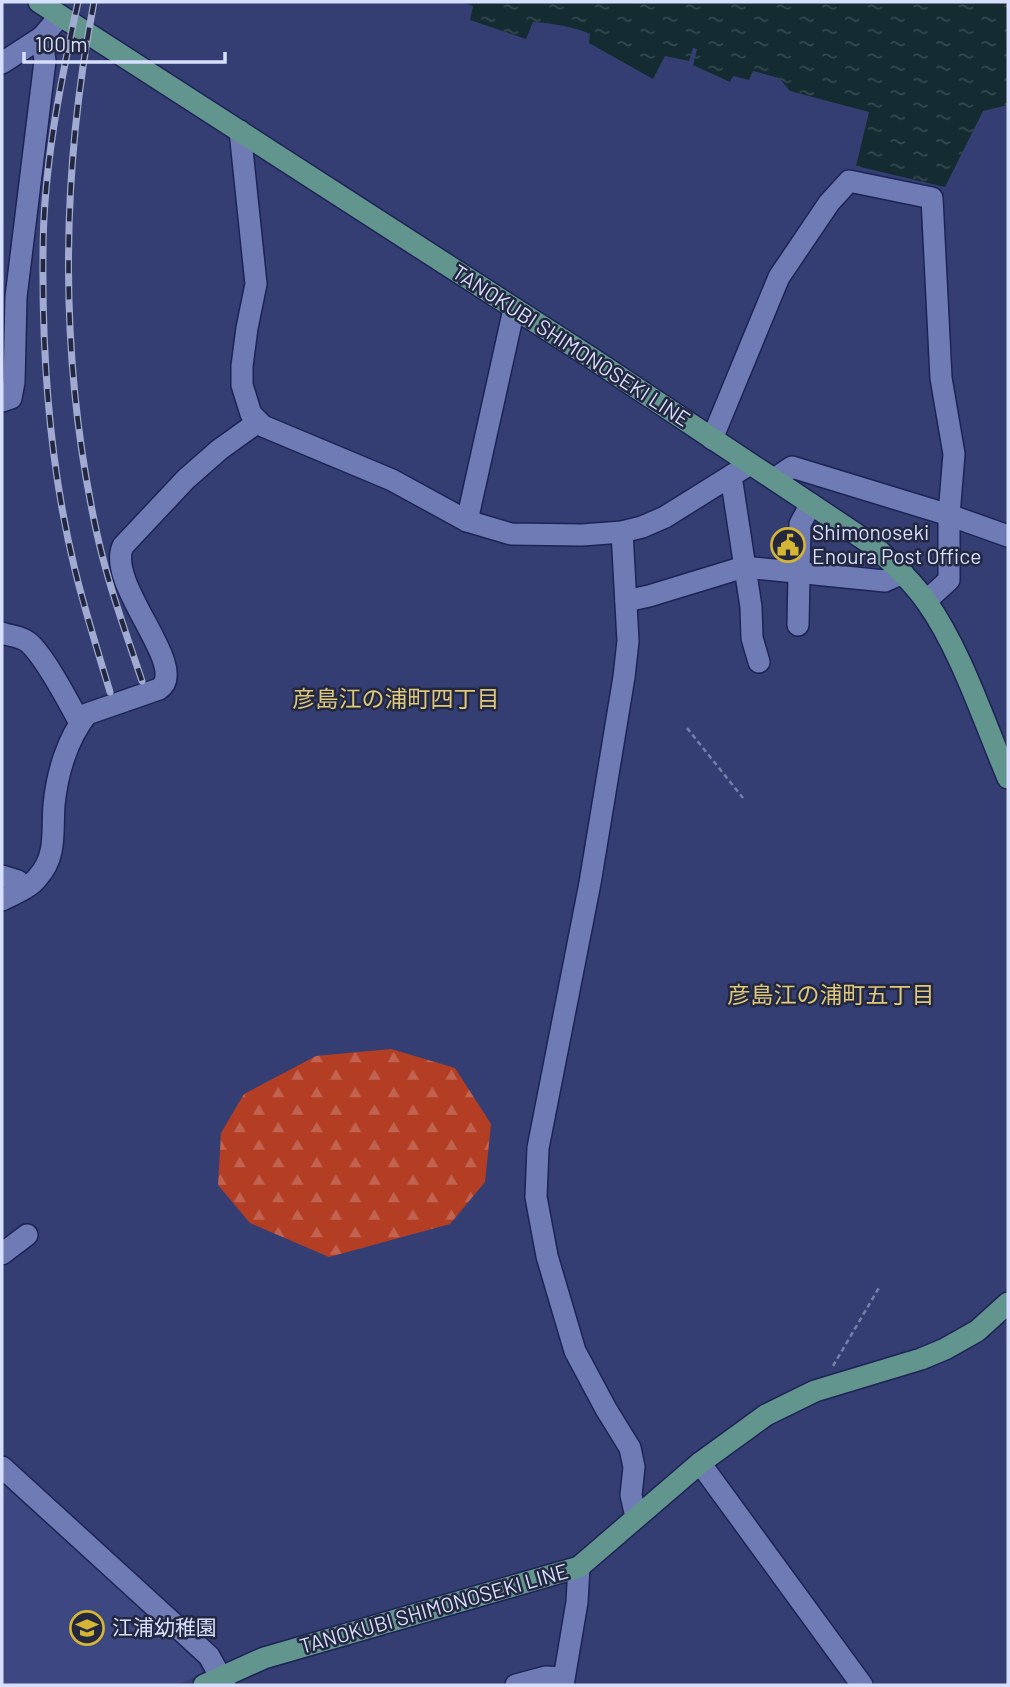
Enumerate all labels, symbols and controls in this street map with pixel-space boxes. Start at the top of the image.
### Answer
scale bar [24,21,226,65]
text: 100 m [35,31,88,56]
street label: TANOKUBI SHIMONOSEKI LINE [448,258,695,431]
place label: Shimonoseki Enoura Post Office [812,519,981,568]
public building icon: Shimonoseki Enoura Post Office [769,526,807,564]
district label: 彦島江の浦町四丁目 [293,684,500,712]
district label: 彦島江の浦町五丁目 [728,980,935,1008]
street label: TANOKUBI SHIMONOSEKI LINE [296,1557,571,1658]
school or university icon: 江浦幼稚園 [68,1609,106,1647]
place label: 江浦幼稚園 [112,1614,217,1639]

